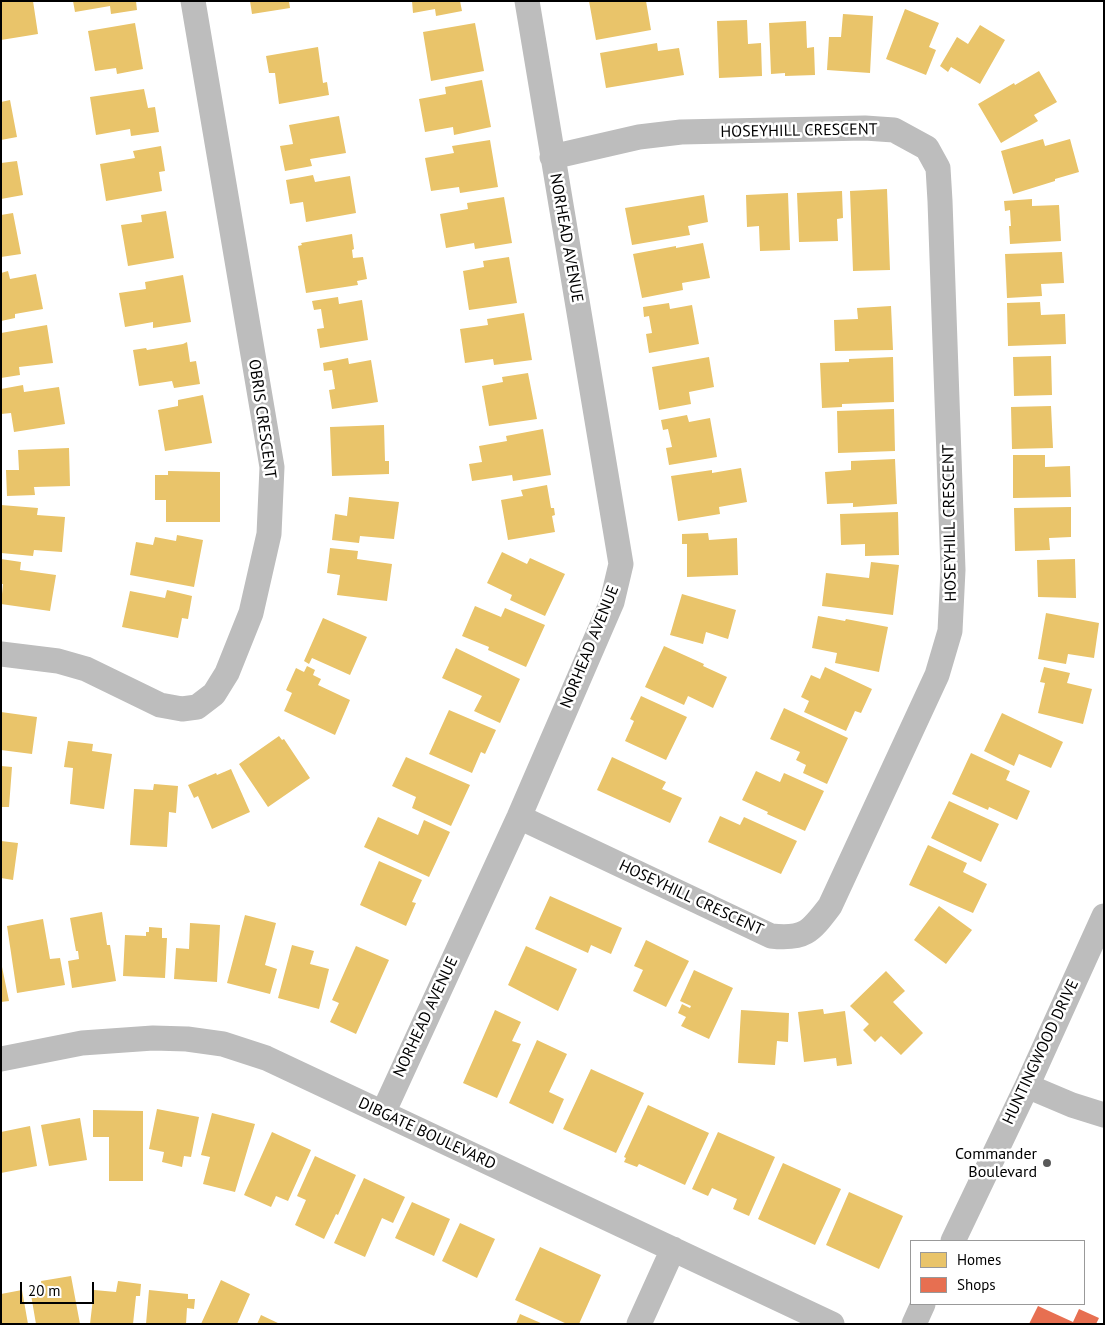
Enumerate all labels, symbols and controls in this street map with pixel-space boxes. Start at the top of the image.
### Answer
street label: HOSEYHILL CRESCENT [720,120,878,142]
street label: NORHEAD AVENUE [545,172,587,304]
street label: OBRIS CRESCENT [244,358,280,480]
street label: HOSEYHILL CRESCENT [939,444,961,602]
street label: NORHEAD AVENUE [557,583,623,711]
street label: HOSEYHILL CRESCENT [616,856,766,940]
street label: NORHEAD AVENUE [390,954,462,1080]
street label: HUNTINGWOOD DRIVE [999,976,1083,1128]
street label: DIBGATE BOULEVARD [355,1094,499,1174]
place label: Commander Boulevard [955,1144,1037,1182]
marker: Commander Boulevard [1041,1157,1053,1169]
legend [910,1240,1085,1305]
text: Homes [957,1250,1001,1269]
scale bar [22,1272,96,1304]
text: Shops [957,1275,996,1294]
text: 20 m [28,1281,61,1300]

